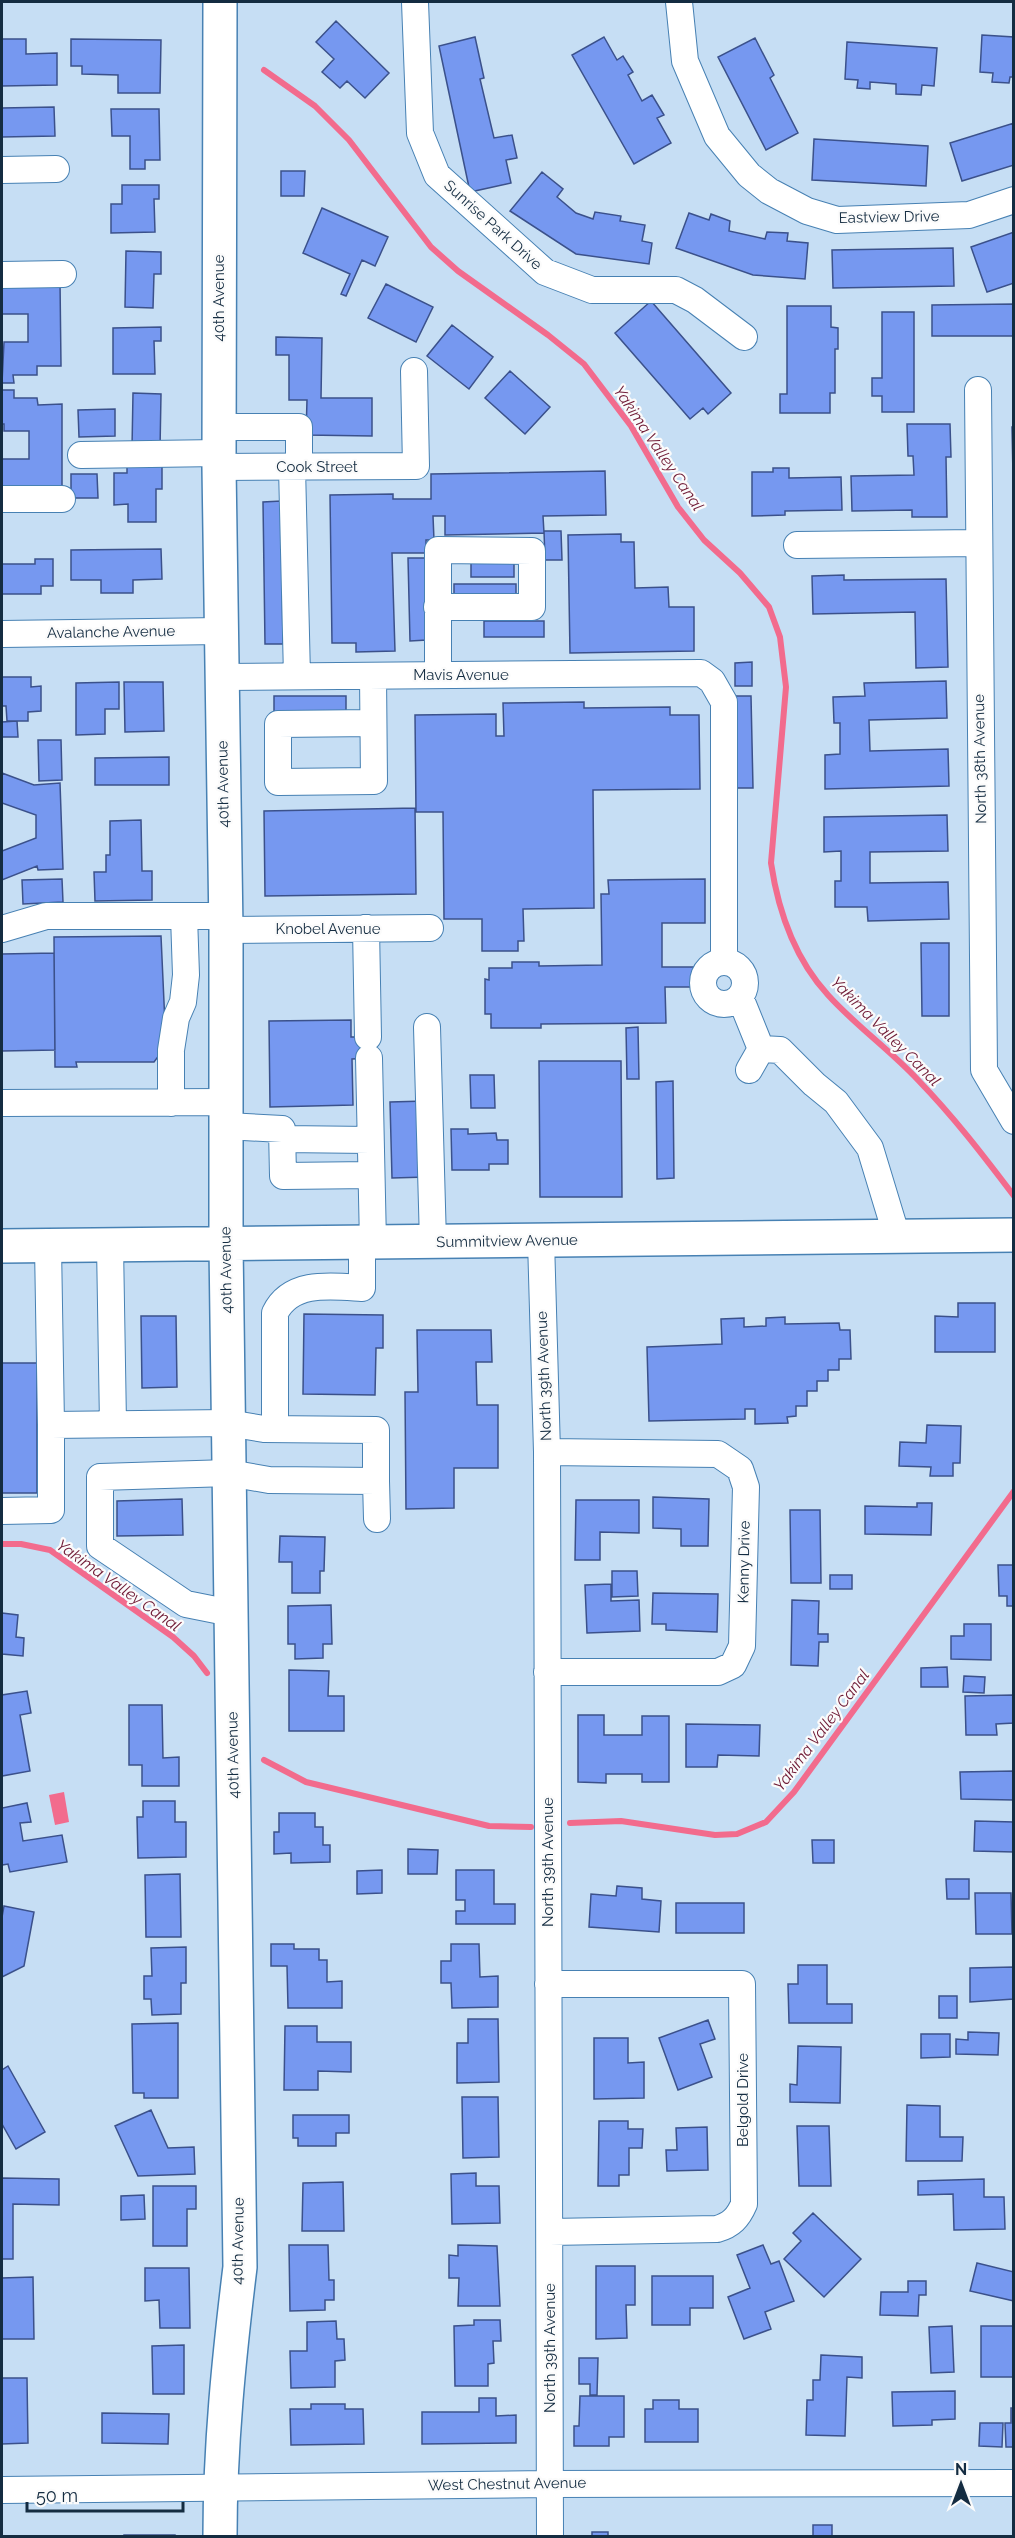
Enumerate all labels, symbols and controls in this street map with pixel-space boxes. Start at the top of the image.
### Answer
street label: Sunrise Park Drive [440,176,546,274]
street label: Eastview Drive [838,207,940,227]
street label: 40th Avenue [210,254,228,342]
water label: Yakima Valley Canal [610,382,708,515]
street label: Cook Street [276,458,358,476]
street label: Avalanche Avenue [47,622,176,642]
street label: Mavis Avenue [413,666,509,684]
street label: North 38th Avenue [970,694,990,824]
street label: 40th Avenue [213,740,233,828]
street label: Knobel Avenue [276,920,381,938]
water label: Yakima Valley Canal [827,973,944,1090]
street label: 40th Avenue [216,1226,236,1314]
street label: Summitview Avenue [436,1231,578,1251]
street label: North 39th Avenue [533,1311,555,1441]
street label: Kenny Drive [734,1520,754,1603]
water label: Yakima Valley Canal [53,1535,184,1635]
water label: Yakima Valley Canal [770,1666,873,1795]
street label: 40th Avenue [223,1711,243,1799]
street label: North 39th Avenue [539,1797,557,1927]
street label: Belgold Drive [734,2053,752,2147]
street label: 40th Avenue [228,2197,248,2285]
street label: North 39th Avenue [541,2283,559,2413]
north arrow [931,2454,991,2514]
text: N [955,2460,967,2479]
street label: West Chestnut Avenue [428,2474,587,2494]
scale bar [27,2475,183,2513]
text: 50 m [36,2485,78,2506]

